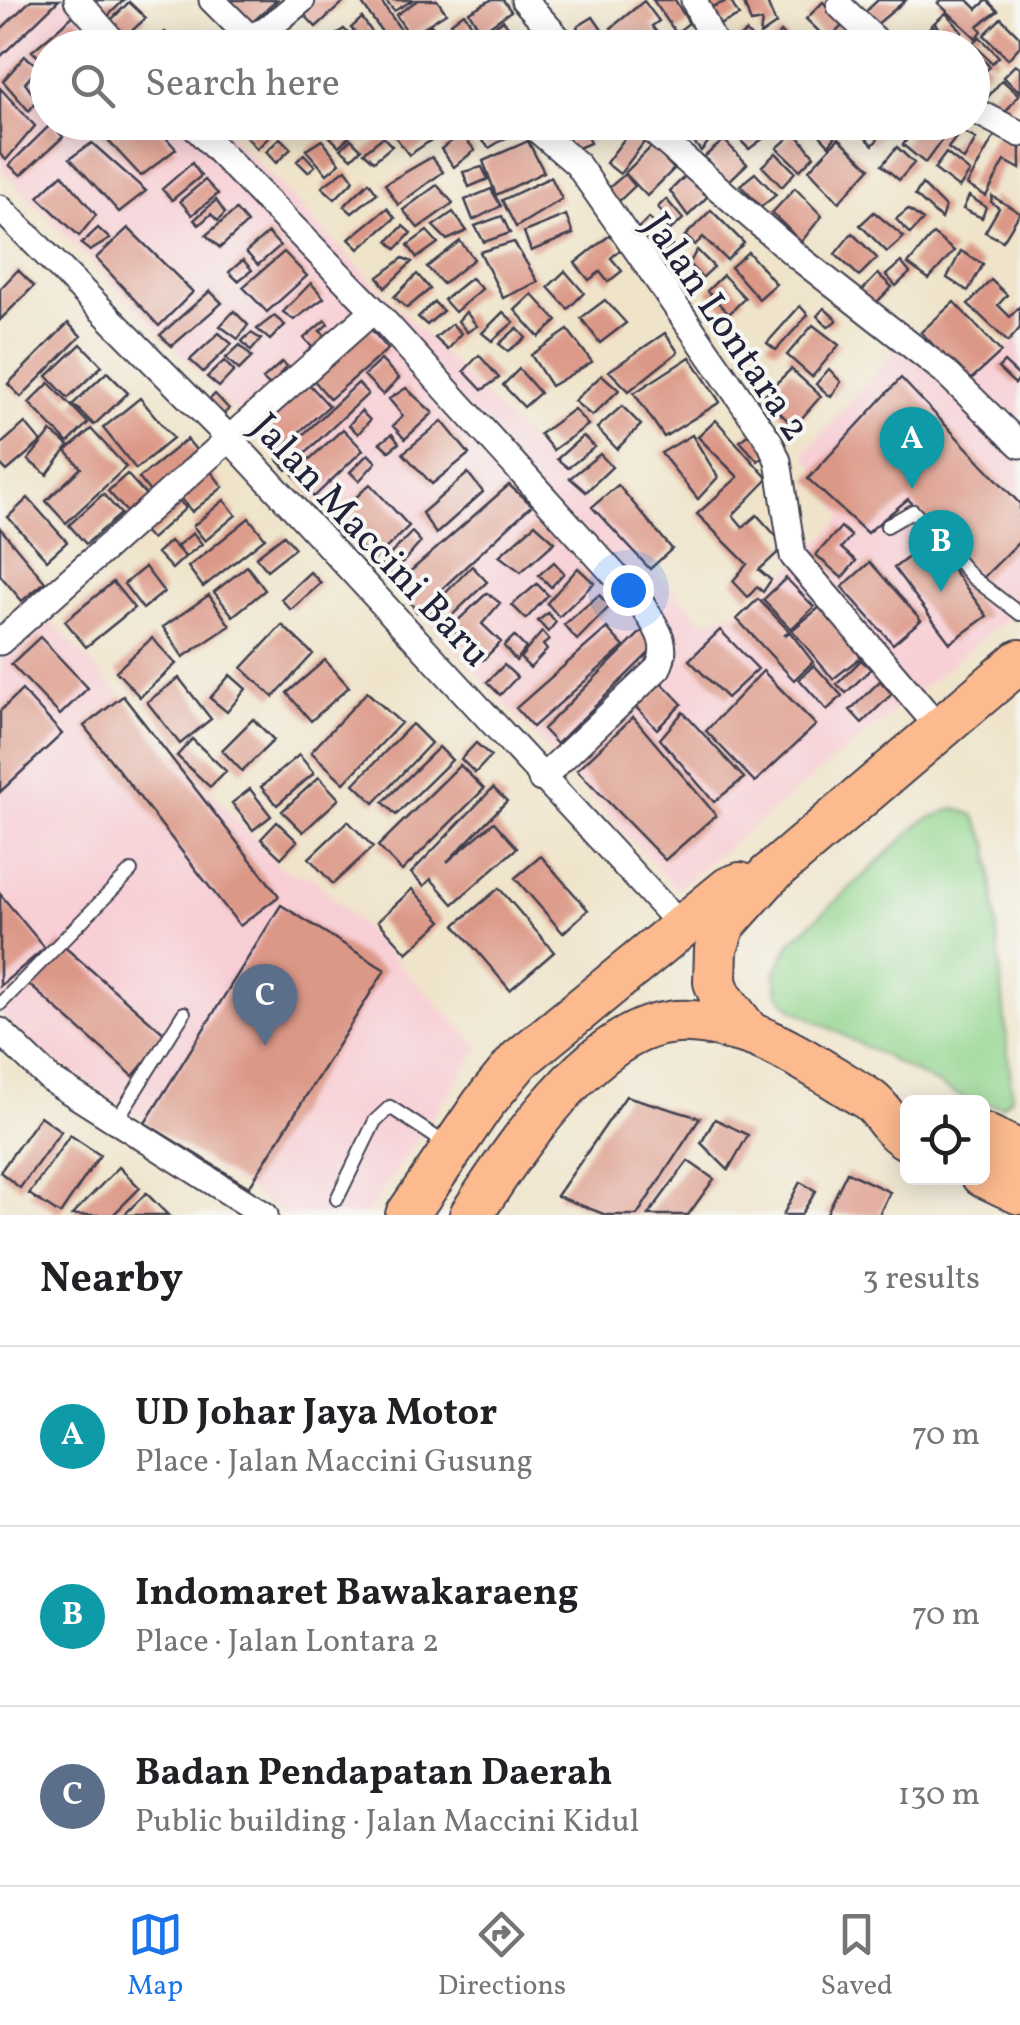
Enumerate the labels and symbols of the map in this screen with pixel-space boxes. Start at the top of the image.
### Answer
street label: Jalan Lontara 2 [628,203,822,454]
street label: Jalan Maccini Baru [236,402,502,681]
pin: A [880,406,944,489]
pin: B [908,510,974,592]
your location [603,565,654,616]
pin: C [232,964,298,1046]

